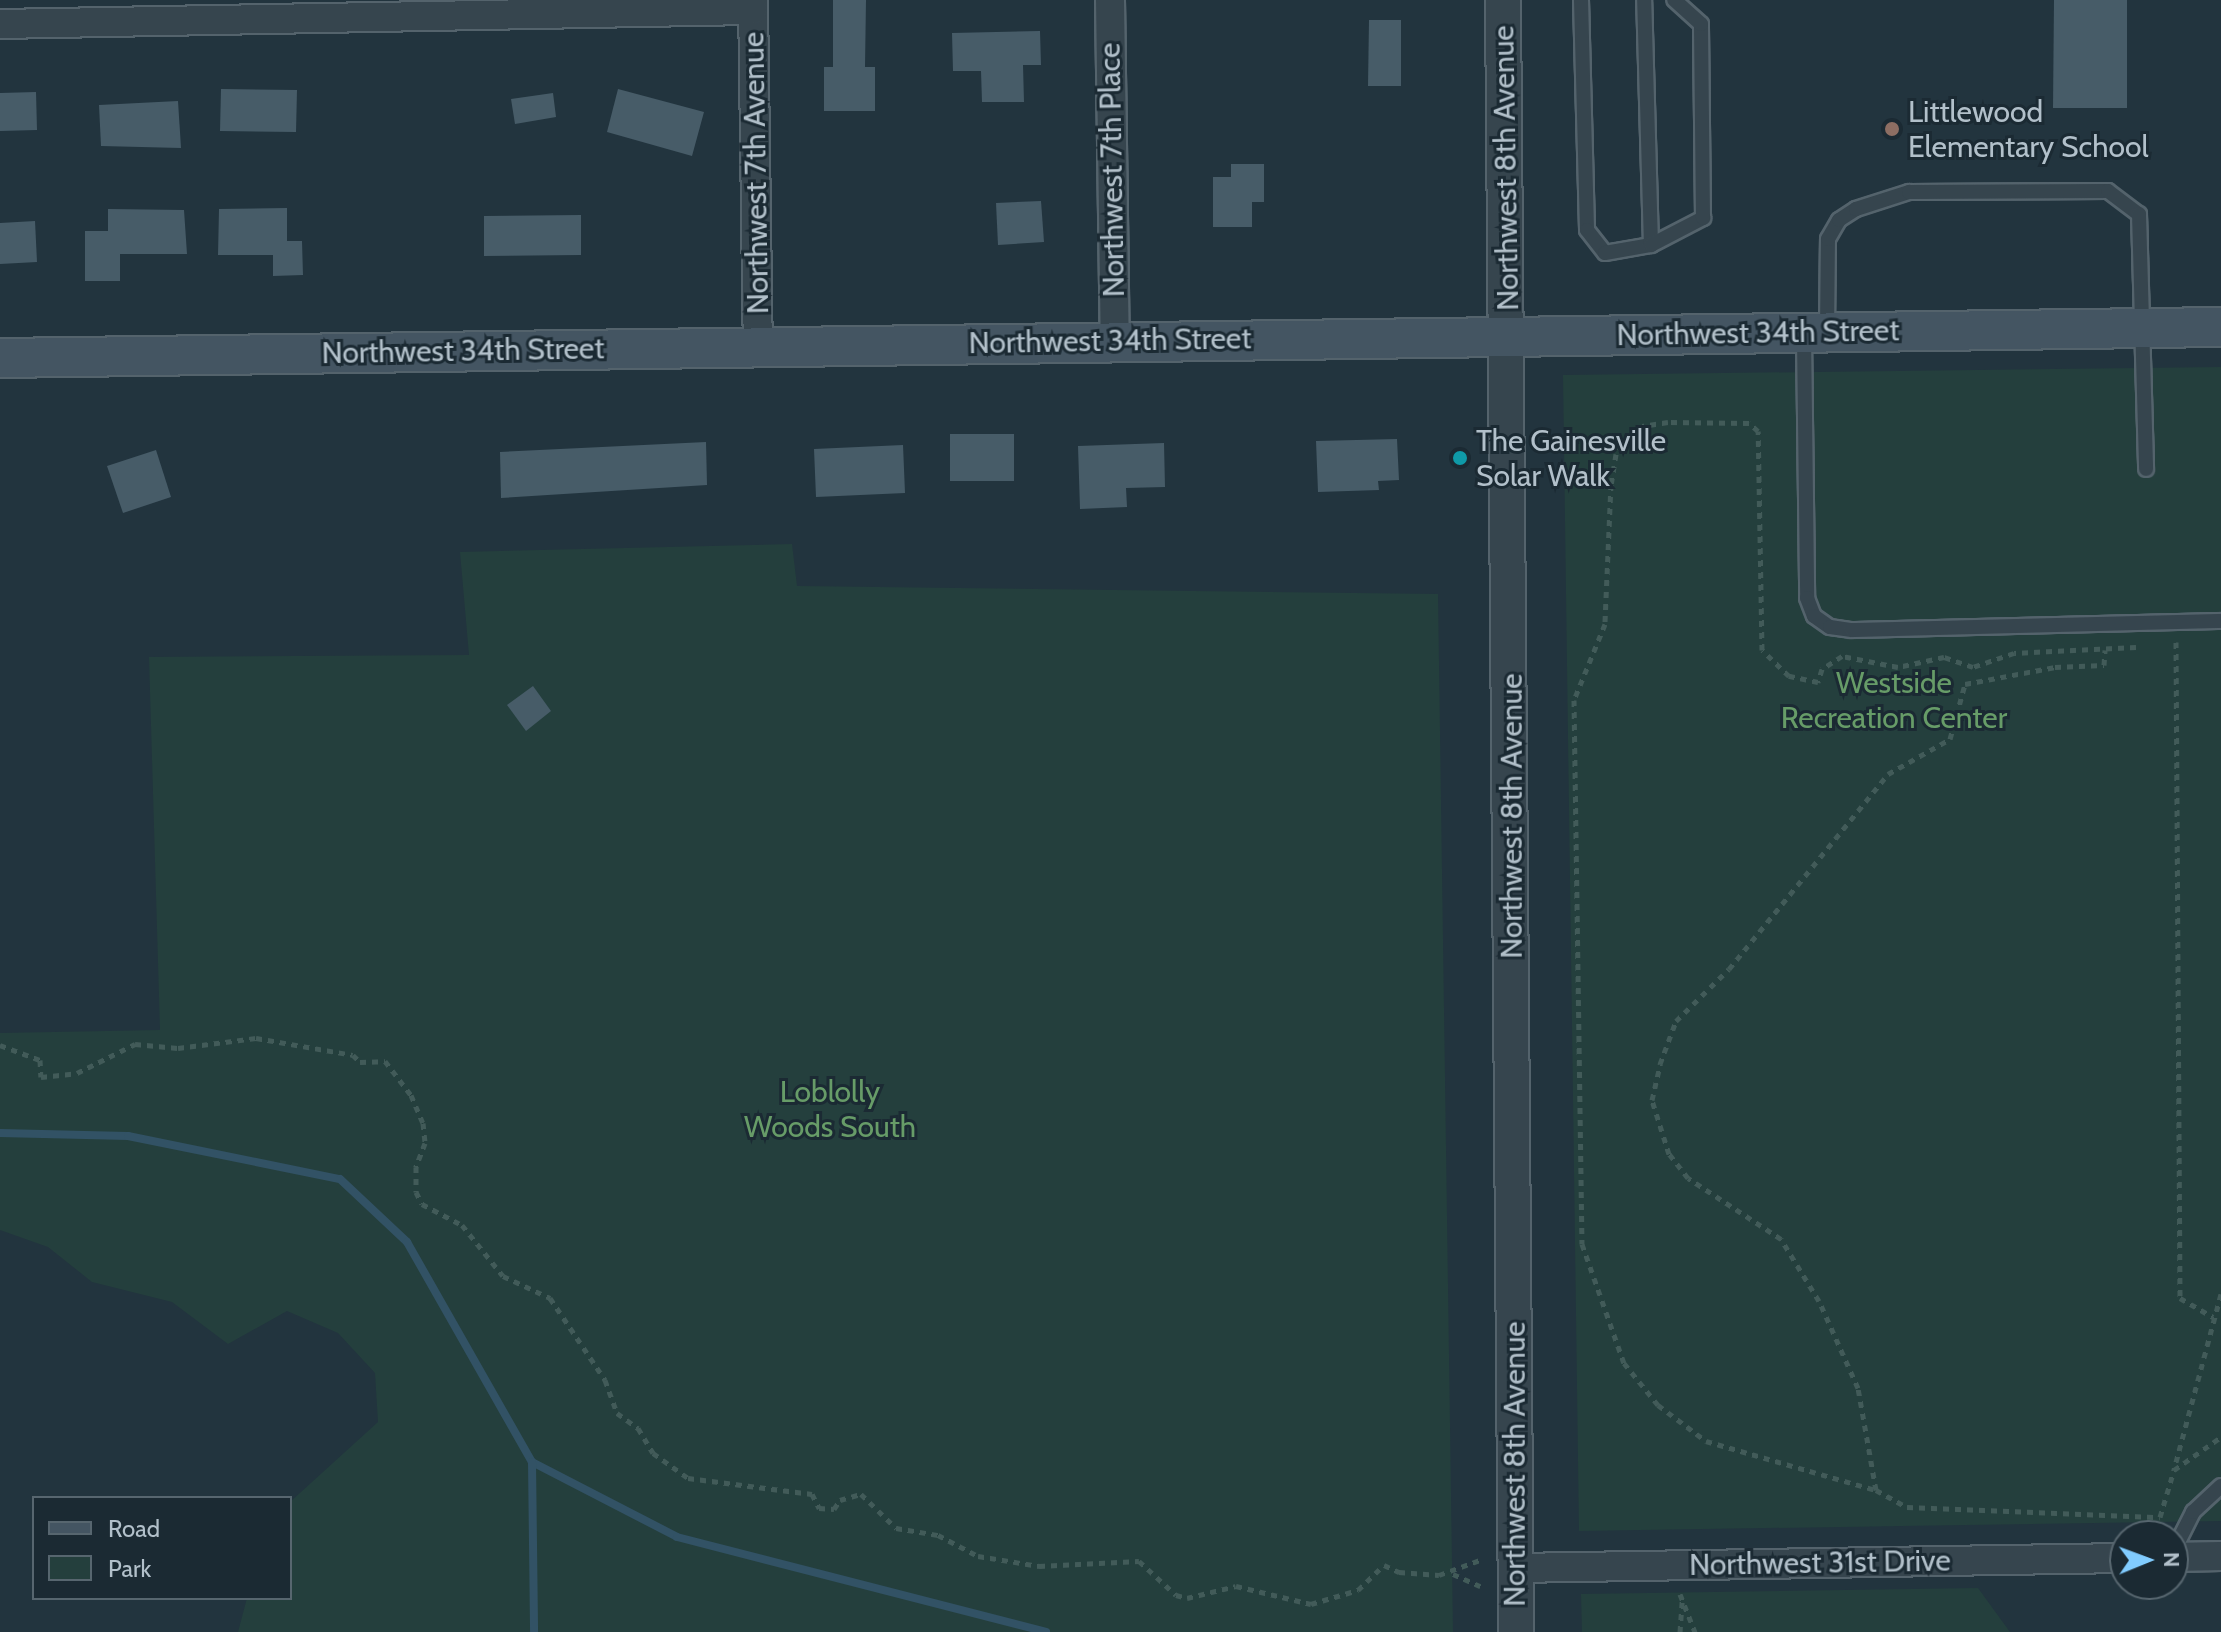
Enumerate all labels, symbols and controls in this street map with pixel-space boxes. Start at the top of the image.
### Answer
street label: Northwest 8th Avenue [1486,25,1526,311]
street label: Northwest 7th Avenue [736,32,776,314]
street label: Northwest 7th Place [1092,42,1132,298]
place label: Littlewood Elementary School [1908,94,2148,164]
marker: Littlewood Elementary School [1883,120,1901,138]
street label: Northwest 34th Street [1616,313,1900,353]
street label: Northwest 34th Street [968,321,1252,361]
street label: Northwest 34th Street [321,331,605,371]
place label: The Gainesville Solar Walk [1476,423,1666,494]
marker: The Gainesville Solar Walk [1451,449,1469,467]
park label: Westside Recreation Center [1781,665,2007,736]
street label: Northwest 8th Avenue [1494,673,1530,959]
park label: Loblolly Woods South [744,1074,916,1144]
street label: Northwest 8th Avenue [1497,1321,1533,1607]
legend [32,1496,292,1600]
text: Road [108,1514,160,1543]
north arrow [2109,1520,2189,1600]
street label: Northwest 31st Drive [1689,1543,1951,1583]
text: N [2158,1552,2185,1568]
text: Park [108,1554,151,1583]

